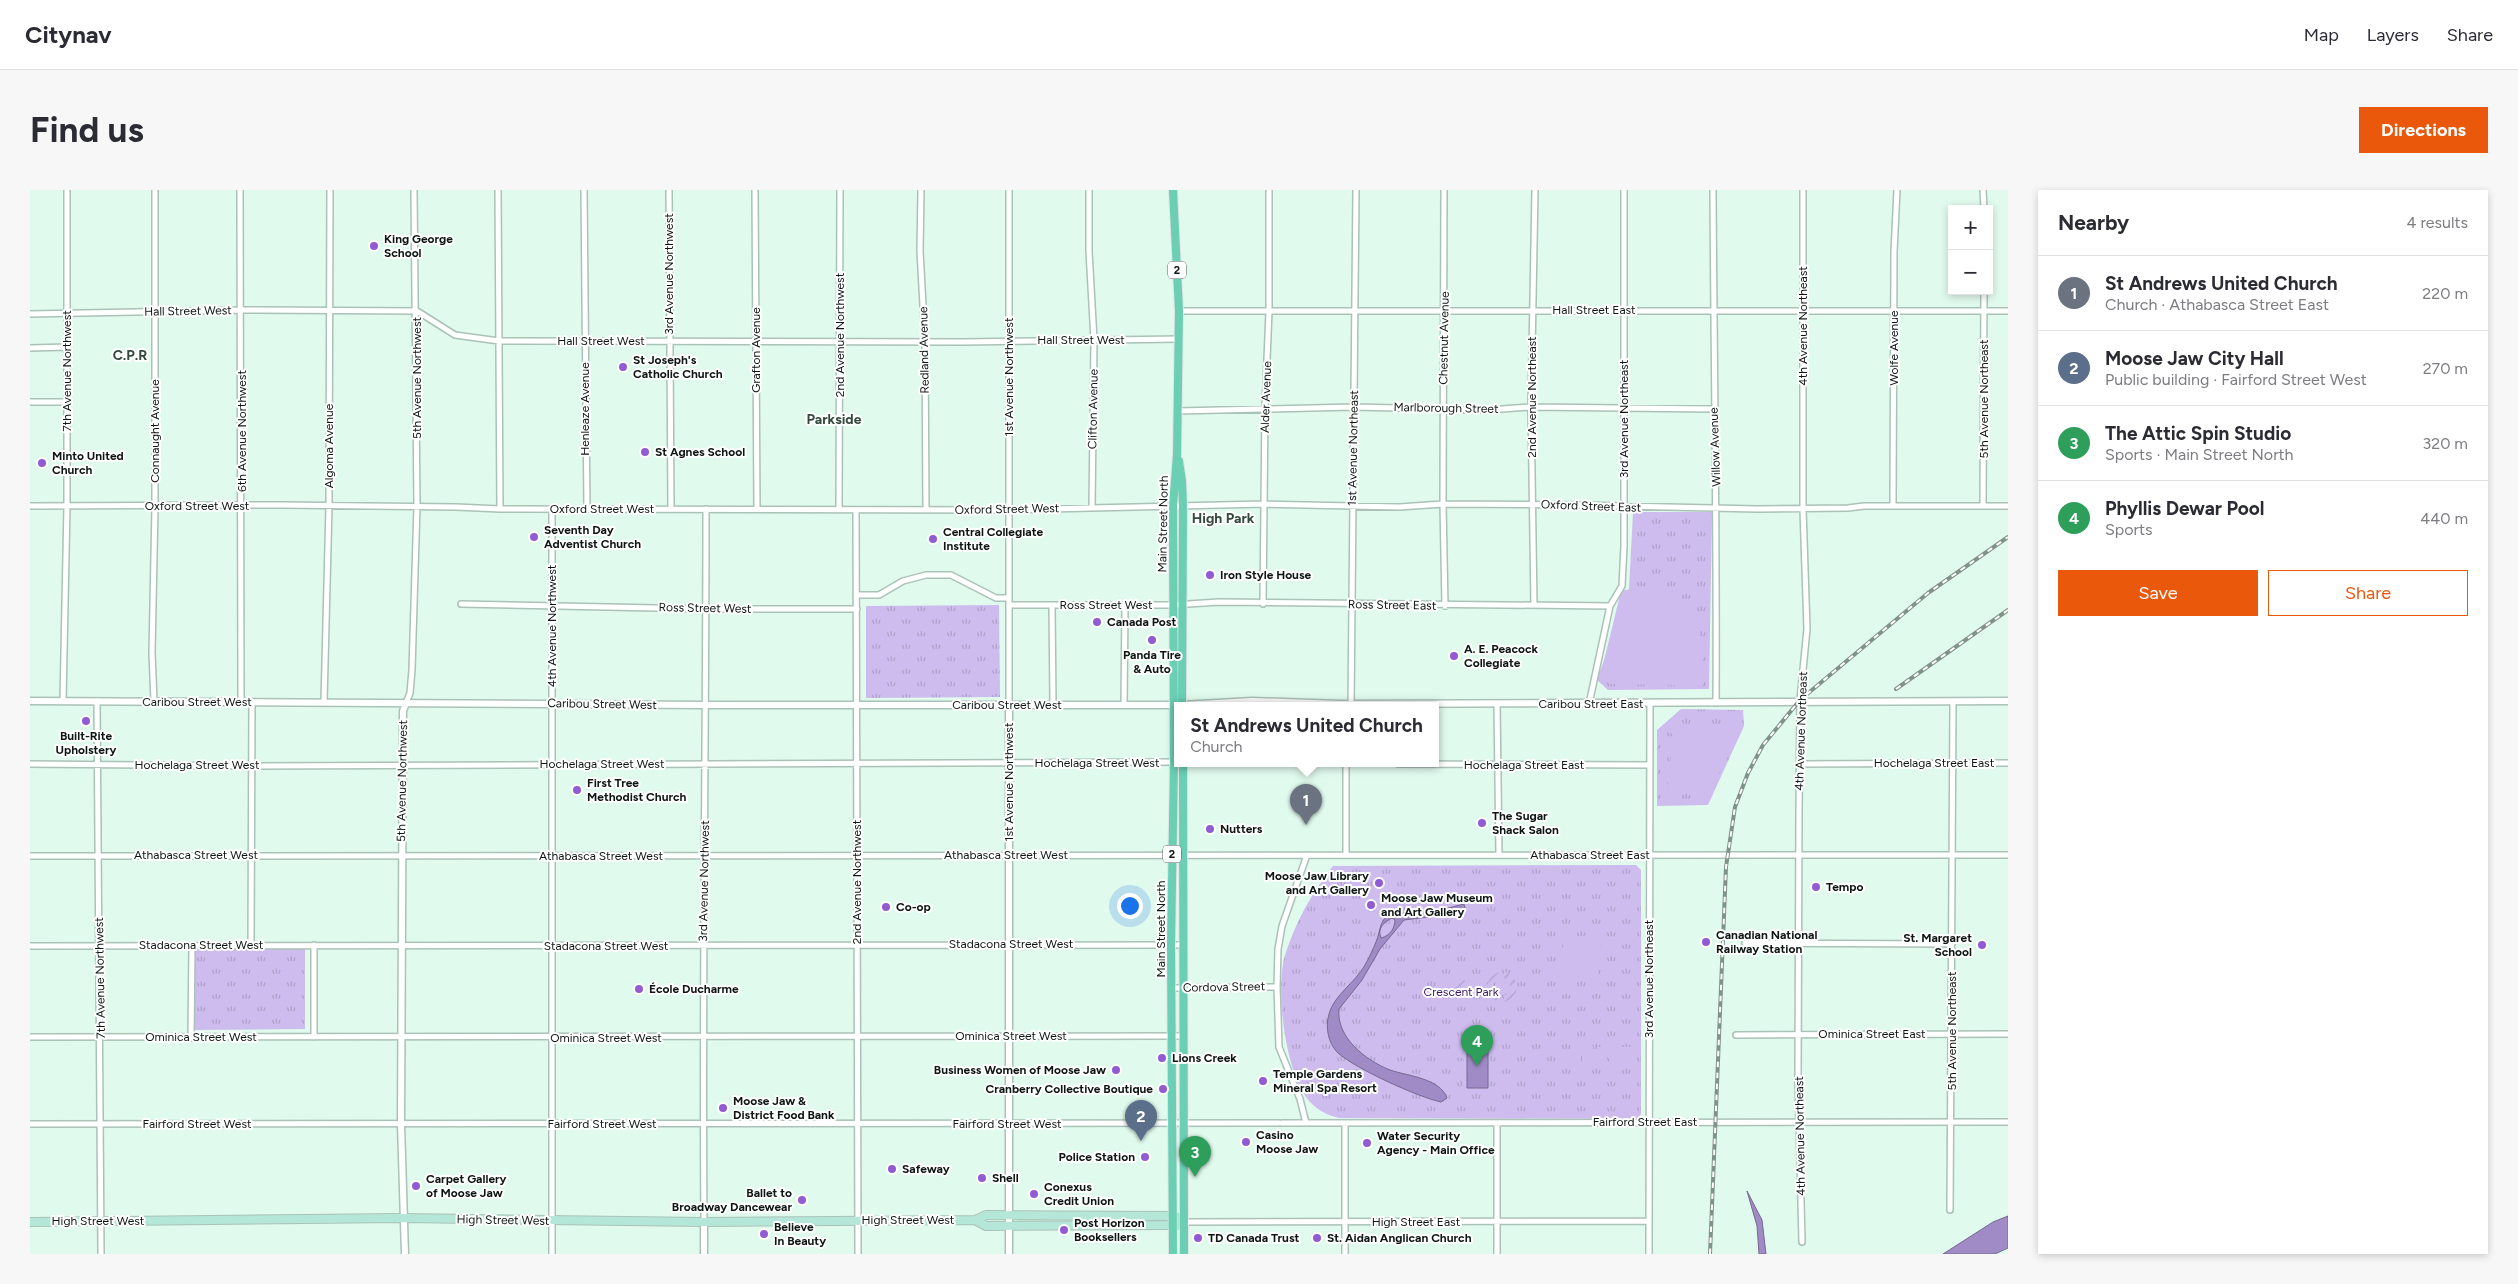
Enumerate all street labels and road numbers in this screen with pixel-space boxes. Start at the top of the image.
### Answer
street label: 3rd Avenue Northwest [662,213,676,335]
road number: 2 [1168,262,1186,278]
street label: 4th Avenue Northeast [1796,266,1810,386]
street label: 2nd Avenue Northwest [833,272,847,397]
street label: Chestnut Avenue [1436,291,1452,385]
street label: Hall Street West [144,303,232,319]
street label: Hall Street East [1552,303,1636,317]
street label: Redland Avenue [916,306,932,394]
street label: Grafton Avenue [749,307,763,393]
street label: 7th Avenue Northwest [60,310,74,432]
street label: Wolfe Avenue [1887,310,1901,386]
street label: 5th Avenue Northwest [410,317,424,439]
street label: 1st Avenue Northwest [1002,317,1016,437]
street label: Hall Street West [1037,333,1125,347]
street label: Hall Street West [557,334,645,348]
street label: 2nd Avenue Northeast [1525,336,1539,458]
street label: 5th Avenue Northeast [1977,339,1991,458]
street label: 3rd Avenue Northeast [1617,359,1631,478]
street label: Alder Avenue [1258,360,1274,433]
street label: Henleaze Avenue [578,362,592,456]
street label: Clifton Avenue [1085,368,1101,449]
street label: 6th Avenue Northwest [235,370,249,492]
street label: Connaught Avenue [148,379,162,483]
street label: 1st Avenue Northeast [1345,389,1361,506]
street label: Marlborough Street [1393,400,1499,416]
street label: Algoma Avenue [322,403,336,488]
street label: Willow Avenue [1707,407,1723,487]
street label: Main Street North [1155,475,1171,573]
street label: Oxford Street East [1541,497,1642,515]
street label: Oxford Street West [145,499,250,513]
street label: Oxford Street West [955,501,1060,517]
street label: Oxford Street West [550,502,655,516]
street label: 4th Avenue Northwest [545,564,559,687]
street label: Ross Street East [1348,597,1437,613]
street label: Ross Street West [1060,598,1153,612]
street label: Ross Street West [658,600,752,616]
street label: 4th Avenue Northeast [1792,671,1810,791]
street label: Caribou Street West [142,695,252,709]
street label: Caribou Street West [547,696,657,712]
street label: Caribou Street East [1538,697,1644,711]
street label: Caribou Street West [952,698,1062,712]
street label: 5th Avenue Northwest [394,719,410,842]
street label: 1st Avenue Northwest [1002,722,1016,842]
street label: Hochelaga Street West [1035,756,1160,770]
street label: Hochelaga Street East [1874,756,1995,770]
street label: Hochelaga Street West [540,757,665,771]
street label: Hochelaga Street West [135,758,260,772]
street label: Hochelaga Street East [1464,758,1585,772]
street label: 2nd Avenue Northwest [850,819,864,944]
street label: 3rd Avenue Northwest [696,820,712,942]
road number: 2 [1163,846,1181,862]
street label: Athabasca Street West [134,848,258,862]
street label: Athabasca Street West [944,848,1068,862]
street label: Athabasca Street East [1530,848,1650,862]
street label: Athabasca Street West [539,849,663,863]
street label: Main Street North [1154,880,1168,977]
street label: 7th Avenue Northwest [92,917,108,1039]
street label: 3rd Avenue Northeast [1642,919,1656,1038]
street label: Stadacona Street West [949,937,1074,951]
street label: Stadacona Street West [139,938,264,952]
street label: Stadacona Street West [544,939,669,953]
street label: 5th Avenue Northeast [1945,971,1959,1090]
street label: Cordova Street [1183,979,1266,995]
street label: Ominica Street East [1818,1027,1926,1041]
street label: Ominica Street West [955,1029,1067,1043]
street label: Ominica Street West [145,1030,257,1044]
street label: Ominica Street West [550,1031,662,1045]
street label: 4th Avenue Northeast [1792,1076,1808,1196]
street label: Fairford Street East [1593,1115,1698,1129]
street label: Fairford Street West [142,1117,252,1131]
street label: Fairford Street West [547,1117,657,1131]
street label: Fairford Street West [952,1117,1062,1131]
street label: High Street West [456,1212,550,1228]
street label: High Street West [862,1213,955,1227]
street label: High Street West [52,1214,145,1228]
street label: High Street East [1372,1215,1461,1229]

